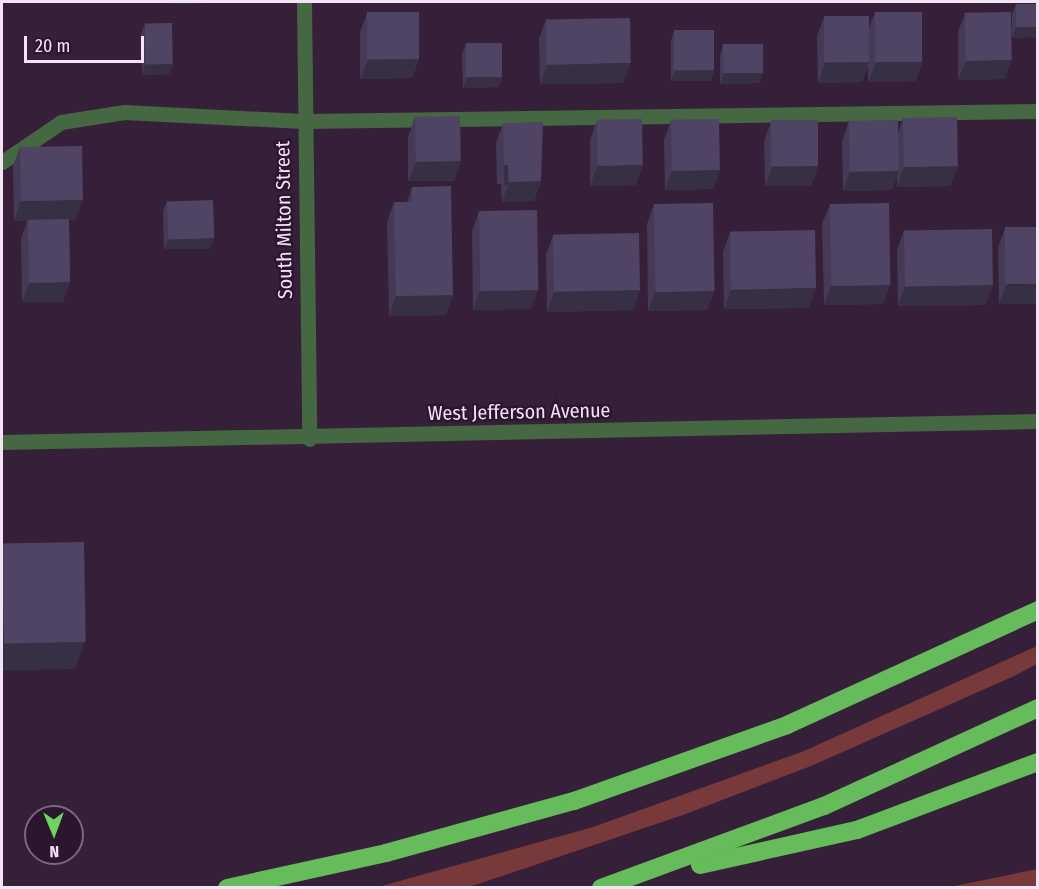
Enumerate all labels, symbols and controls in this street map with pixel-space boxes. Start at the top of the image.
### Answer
scale bar [27,24,147,62]
text: 20 m [35,35,70,57]
street label: South Milton Street [271,141,297,299]
street label: West Jefferson Avenue [427,398,611,426]
north arrow [24,805,84,865]
text: N [49,842,59,861]

